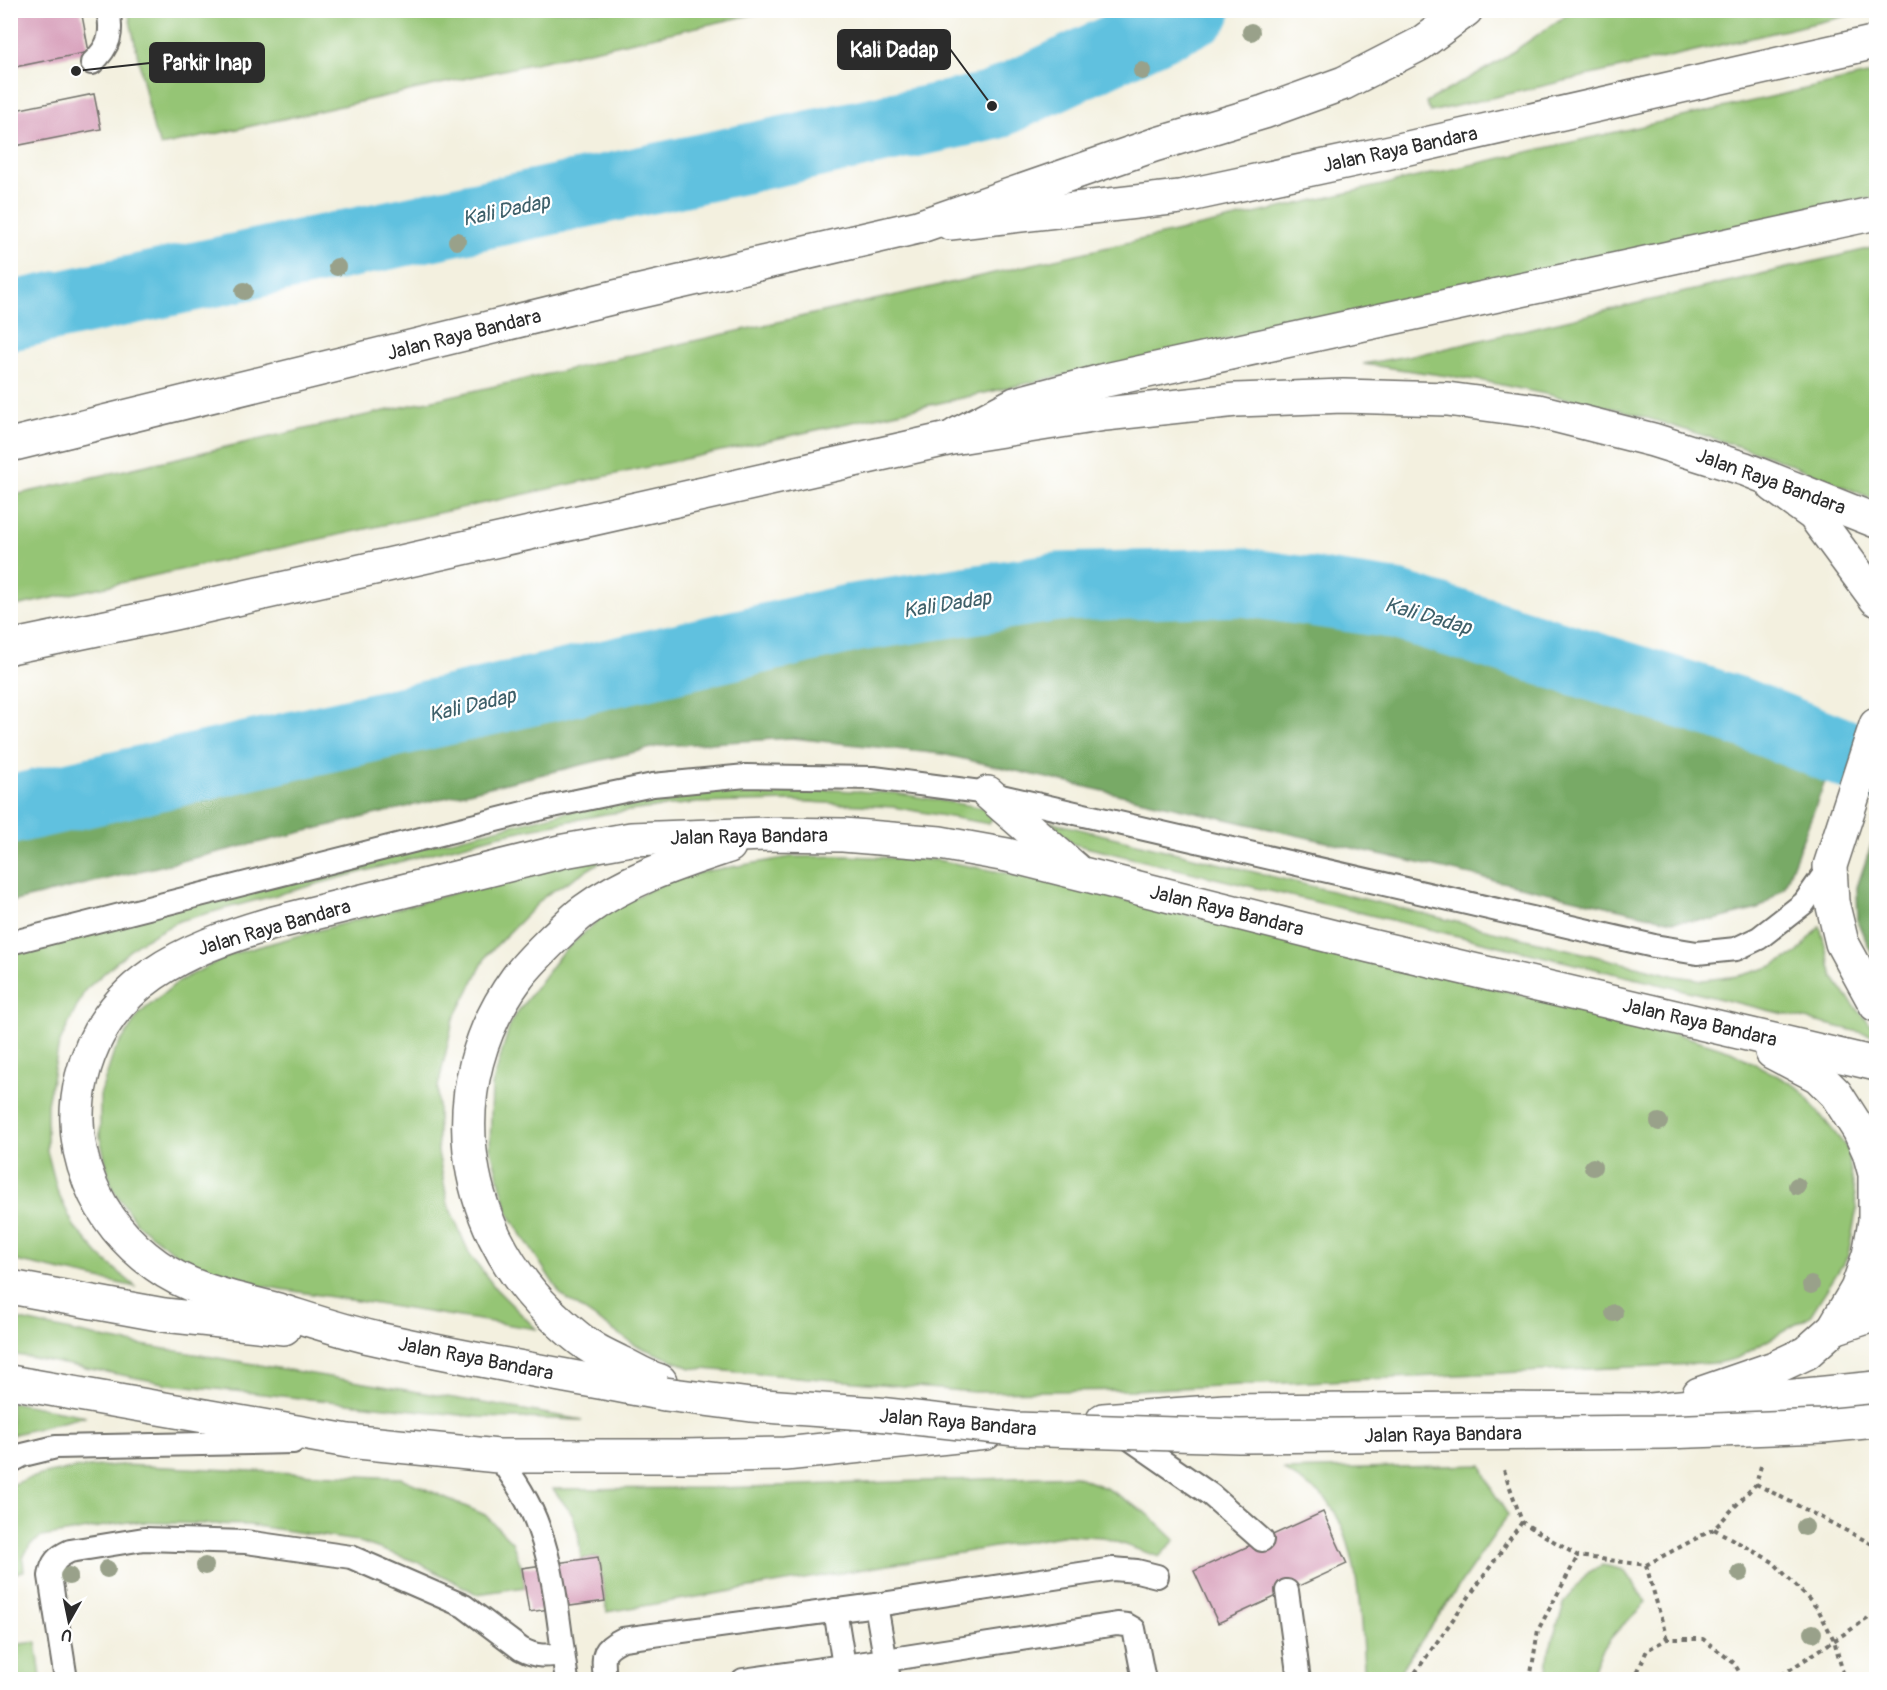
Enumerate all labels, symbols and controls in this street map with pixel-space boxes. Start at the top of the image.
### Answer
callout: Kali Dadap [838,30,950,69]
text: Kali Dadap [850,37,938,64]
callout: Parkir Inap [150,43,264,82]
text: Parkir Inap [162,50,252,77]
street label: Jalan Raya Bandara [1320,121,1480,178]
water label: Kali Dadap [460,188,553,233]
street label: Jalan Raya Bandara [384,303,544,366]
street label: Jalan Raya Bandara [1692,443,1849,520]
water label: Kali Dadap [901,584,994,625]
water label: Kali Dadap [1382,591,1475,642]
water label: Kali Dadap [426,682,519,729]
street label: Jalan Raya Bandara [670,823,828,850]
street label: Jalan Raya Bandara [1147,879,1307,942]
street label: Jalan Raya Bandara [195,894,354,961]
street label: Jalan Raya Bandara [1620,993,1780,1052]
street label: Jalan Raya Bandara [396,1331,556,1386]
street label: Jalan Raya Bandara [878,1403,1038,1442]
street label: Jalan Raya Bandara [1364,1421,1522,1448]
north arrow [39,1591,99,1651]
text: U [60,1624,74,1646]

